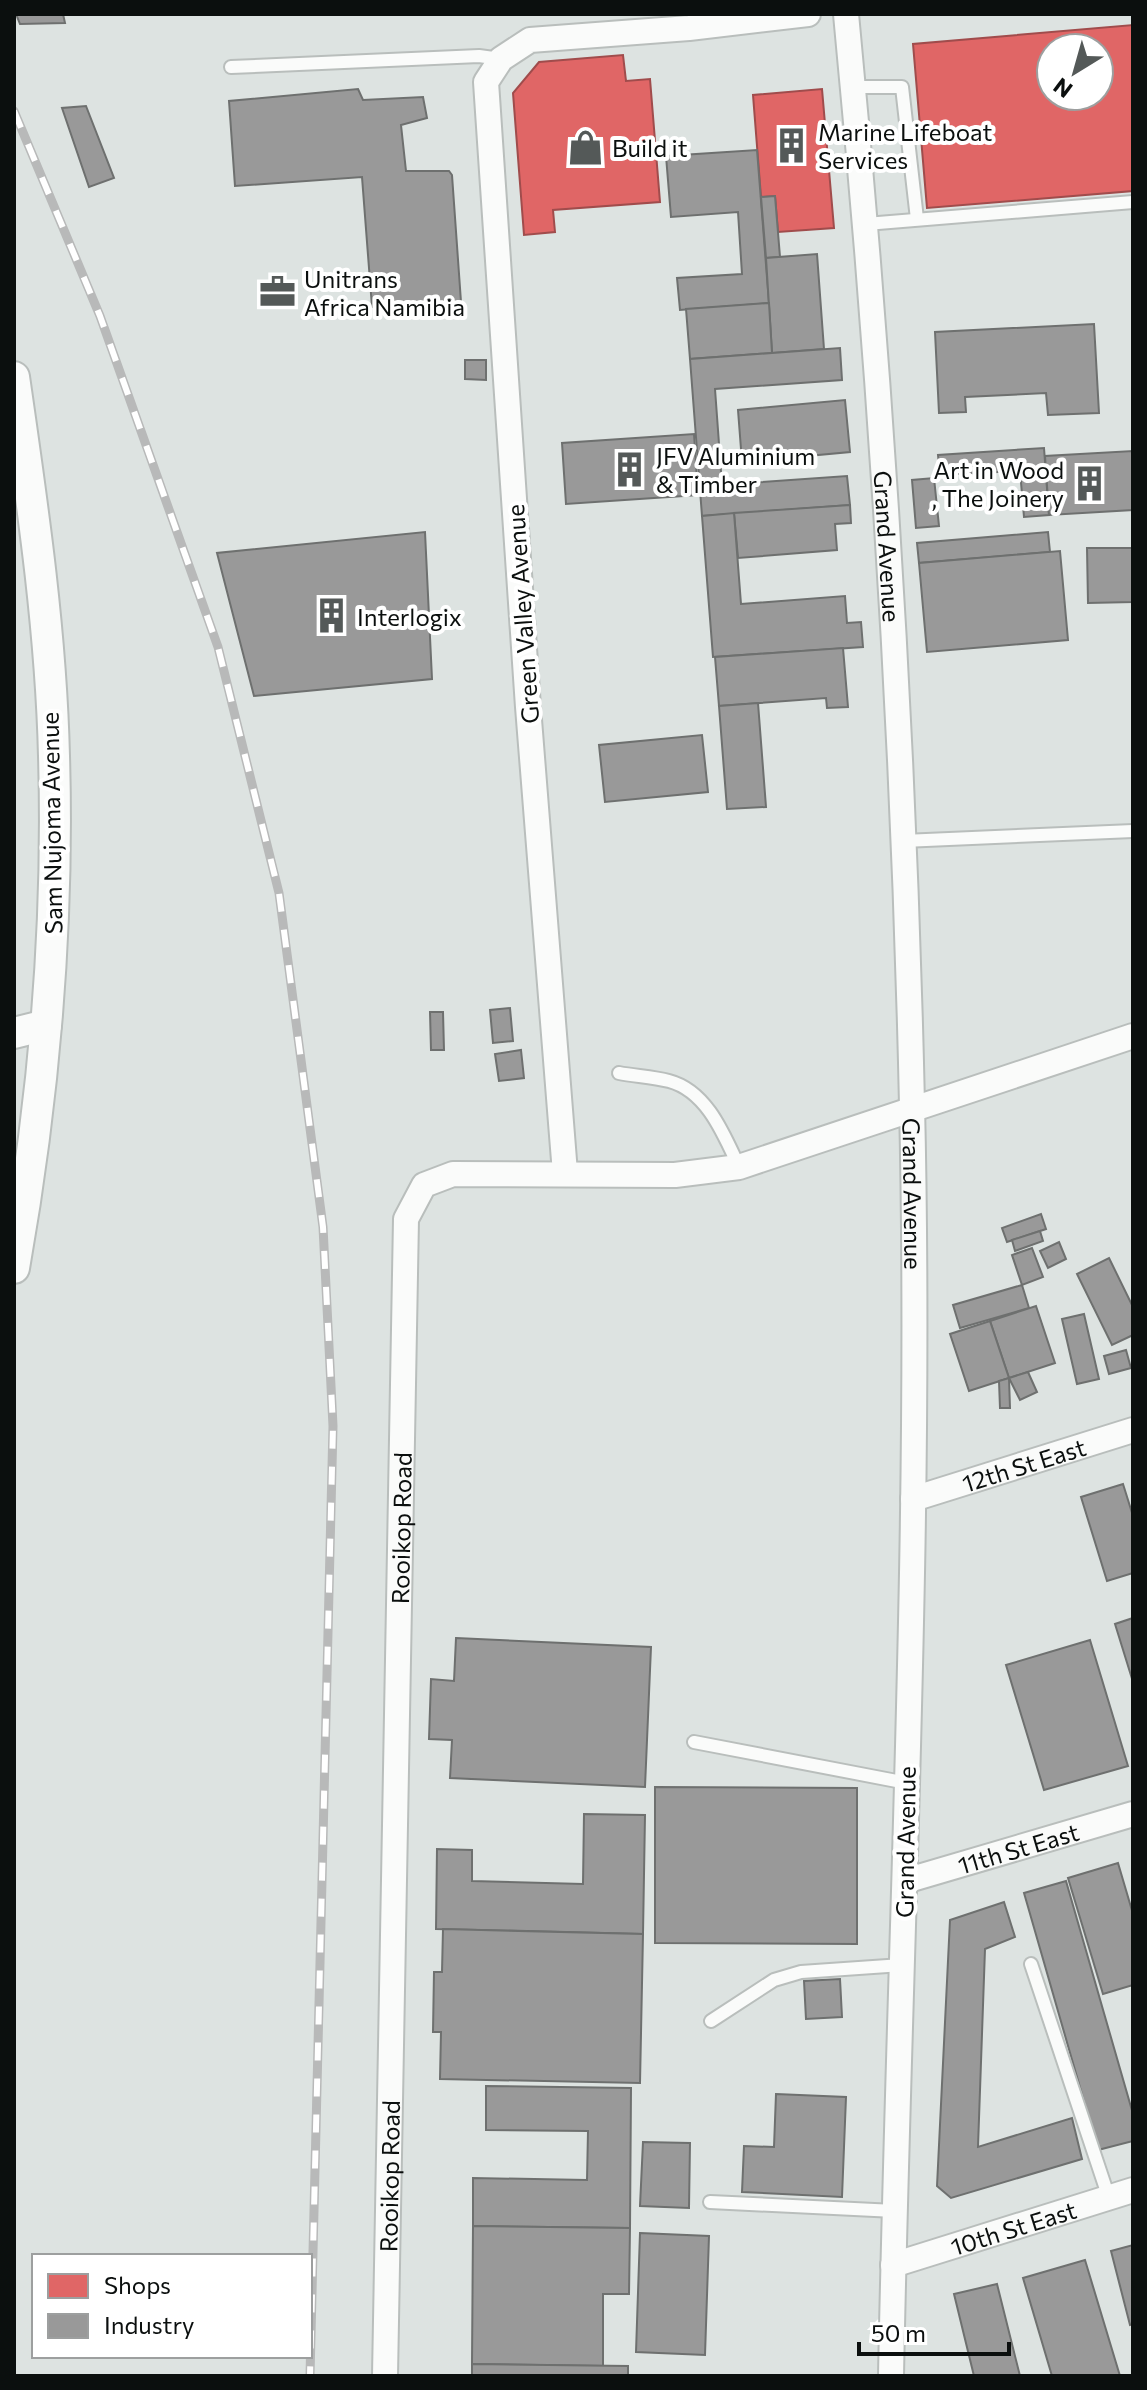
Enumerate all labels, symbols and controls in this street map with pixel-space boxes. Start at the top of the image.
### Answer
north arrow [1035,32,1115,112]
text: N [1048,73,1077,104]
place label: Marine Lifeboat Services [818,117,993,174]
building icon: Marine Lifeboat Services [773,126,811,164]
shop icon: Build it [567,128,605,166]
place label: Build it [612,133,688,162]
place label: Unitrans Africa Namibia [304,264,465,321]
office icon: Unitrans Africa Namibia [259,273,297,311]
place label: JFV Aluminium & Timber [656,441,815,498]
building icon: JFV Aluminium & Timber [611,450,649,488]
place label: Art in Wood , The Joinery [932,455,1064,512]
building icon: Art in Wood , The Joinery [1071,464,1109,502]
street label: Grand Avenue [869,470,907,623]
street label: Green Valley Avenue [500,503,544,725]
building icon: Interlogix [312,597,350,635]
place label: Interlogix [357,602,462,631]
street label: Sam Nujoma Avenue [35,712,67,934]
street label: Grand Avenue [898,1118,929,1270]
street label: 12th St East [958,1431,1089,1497]
street label: Rooikop Road [385,1452,416,1604]
street label: Grand Avenue [889,1766,921,1918]
street label: 11th St East [954,1816,1082,1879]
street label: Rooikop Road [373,2100,405,2252]
street label: 10th St East [947,2194,1080,2261]
legend [32,2254,312,2358]
text: Shops [104,2270,171,2299]
scale bar [859,2306,1009,2356]
text: Industry [104,2310,194,2339]
text: 50 m [871,2318,926,2347]

